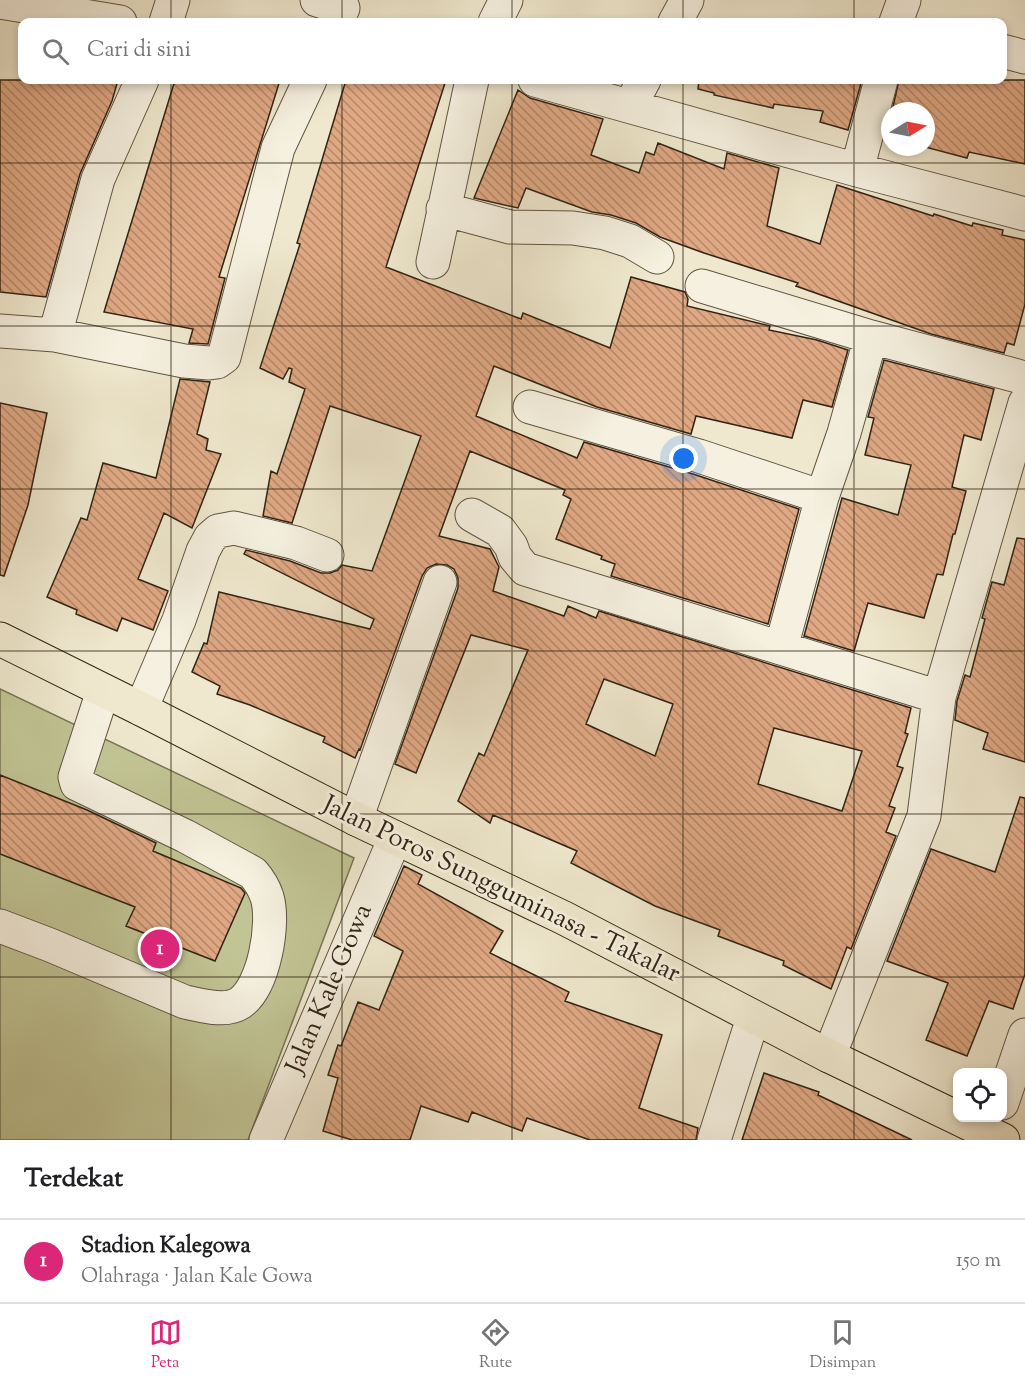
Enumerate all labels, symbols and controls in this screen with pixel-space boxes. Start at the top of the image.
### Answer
search box [18,18,1007,84]
icon: search [39,35,72,68]
text: Cari di sini [87,35,191,67]
north arrow [881,102,935,156]
your location [669,444,698,473]
street label: Jalan Poros Sungguminasa - Takalar [314,786,686,993]
street label: Jalan Kale Gowa [277,898,382,1082]
pin: 1 [140,926,180,972]
map controls [953,1068,1007,1122]
button: locate [953,1068,1007,1122]
text: Terdekat [24,1161,123,1198]
text: Stadion Kalegowa [81,1231,251,1263]
text: 1 [40,1247,47,1276]
text: 150 m [956,1247,1001,1276]
text: Olahraga · Jalan Kale Gowa [81,1263,313,1292]
tab: Peta [149,1316,182,1375]
tab: Rute [479,1316,512,1375]
tab: Disimpan [809,1316,876,1375]

